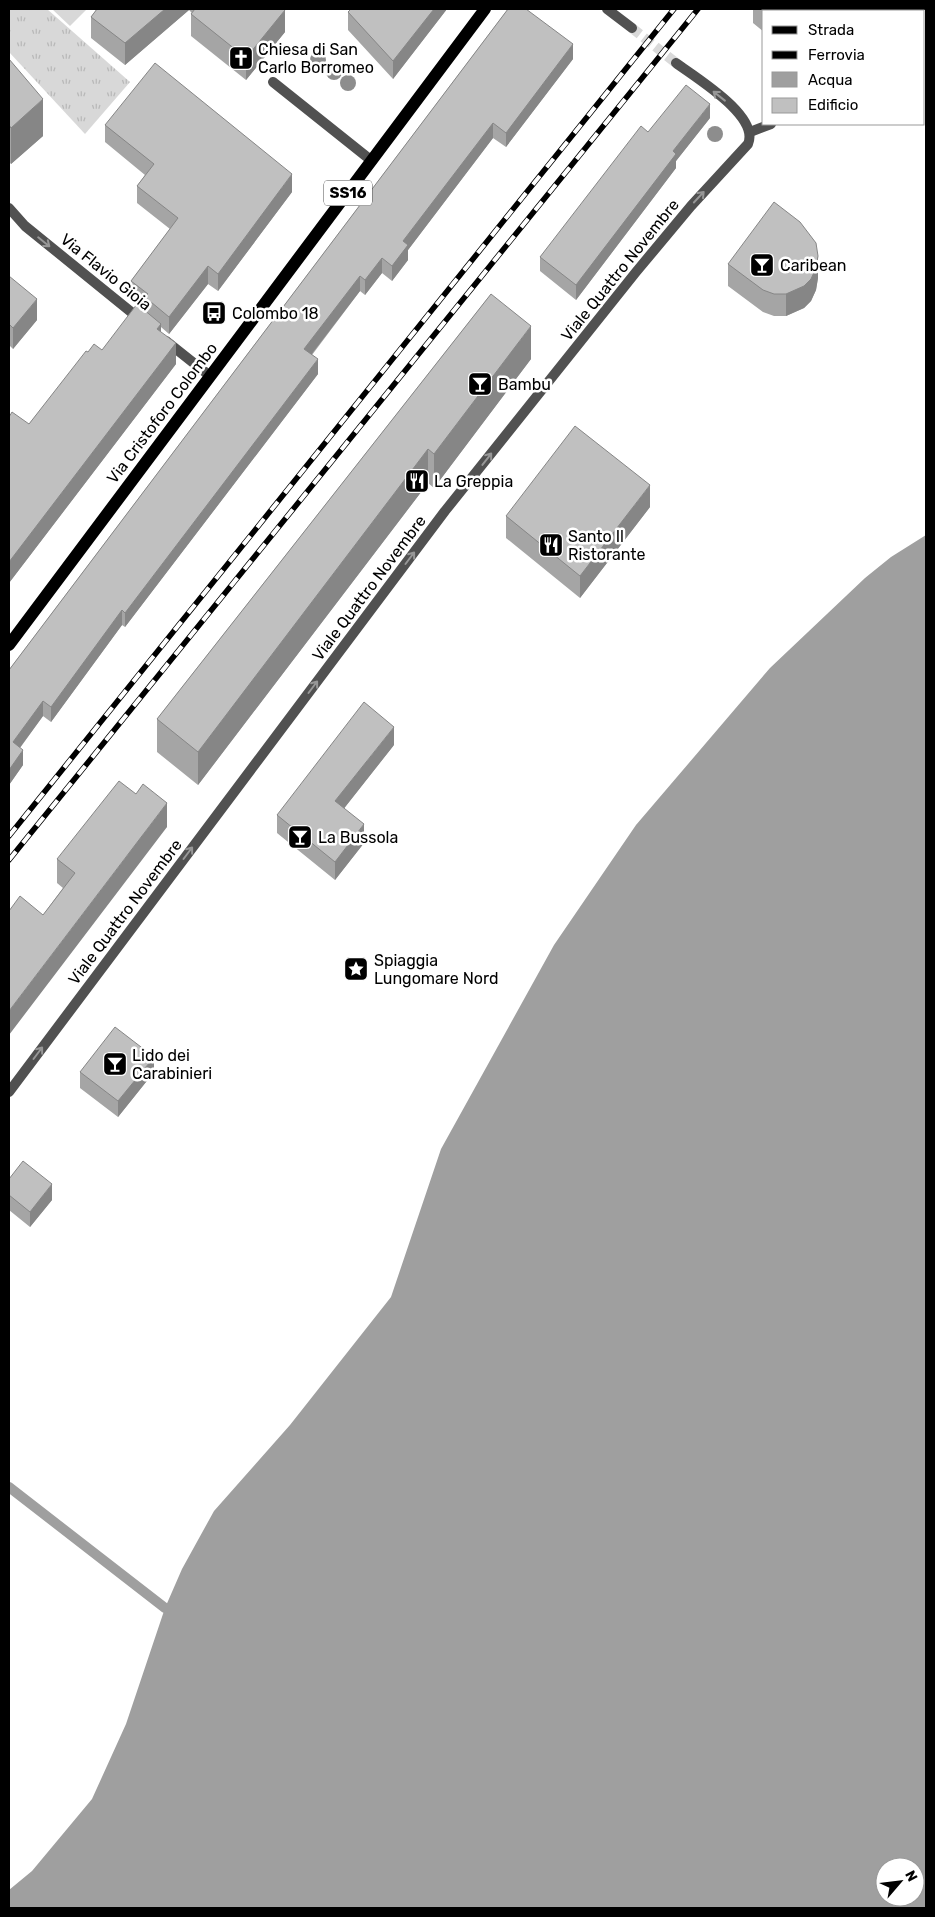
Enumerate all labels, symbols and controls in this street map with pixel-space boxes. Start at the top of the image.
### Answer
legend [762,10,925,125]
text: Strada [808,21,854,39]
place label: Chiesa di San Carlo Borromeo [258,40,374,77]
church icon: Chiesa di San Carlo Borromeo [228,45,254,71]
text: Ferrovia [808,46,865,64]
text: Acqua [808,71,853,89]
one-way arrow [713,91,726,102]
text: Edificio [808,96,858,114]
road number: SS16 [324,180,372,206]
one-way arrow [693,191,705,204]
street label: Viale Quattro Novembre [557,195,683,345]
street label: Via Flavio Gioia [57,230,155,314]
one-way arrow [37,236,50,247]
bar icon: Caribean [749,252,775,278]
place label: Caribean [780,256,846,275]
bus stop icon: Colombo 18 [201,300,227,326]
place label: Colombo 18 [232,304,319,323]
street label: Via Cristoforo Colombo [103,339,221,487]
bar icon: Bambu [467,371,493,397]
place label: Bambu [498,375,551,394]
one-way arrow [481,453,492,466]
restaurant icon: La Greppia [404,468,430,494]
place label: La Greppia [434,472,513,491]
street label: Viale Quattro Novembre [308,512,430,664]
place label: Santo Il Ristorante [568,527,646,564]
restaurant icon: Santo Il Ristorante [538,532,564,558]
one-way arrow [405,552,416,565]
one-way arrow [308,681,319,694]
bar icon: La Bussola [287,824,313,850]
place label: La Bussola [318,828,398,847]
street label: Viale Quattro Novembre [64,836,186,988]
one-way arrow [183,846,193,860]
place label: Spiaggia Lungomare Nord [374,951,498,988]
place icon: Spiaggia Lungomare Nord [343,956,369,982]
one-way arrow [33,1046,43,1060]
place label: Lido dei Carabinieri [132,1046,212,1083]
bar icon: Lido dei Carabinieri [102,1051,128,1077]
north arrow [875,1857,925,1907]
text: N [901,1868,921,1885]

